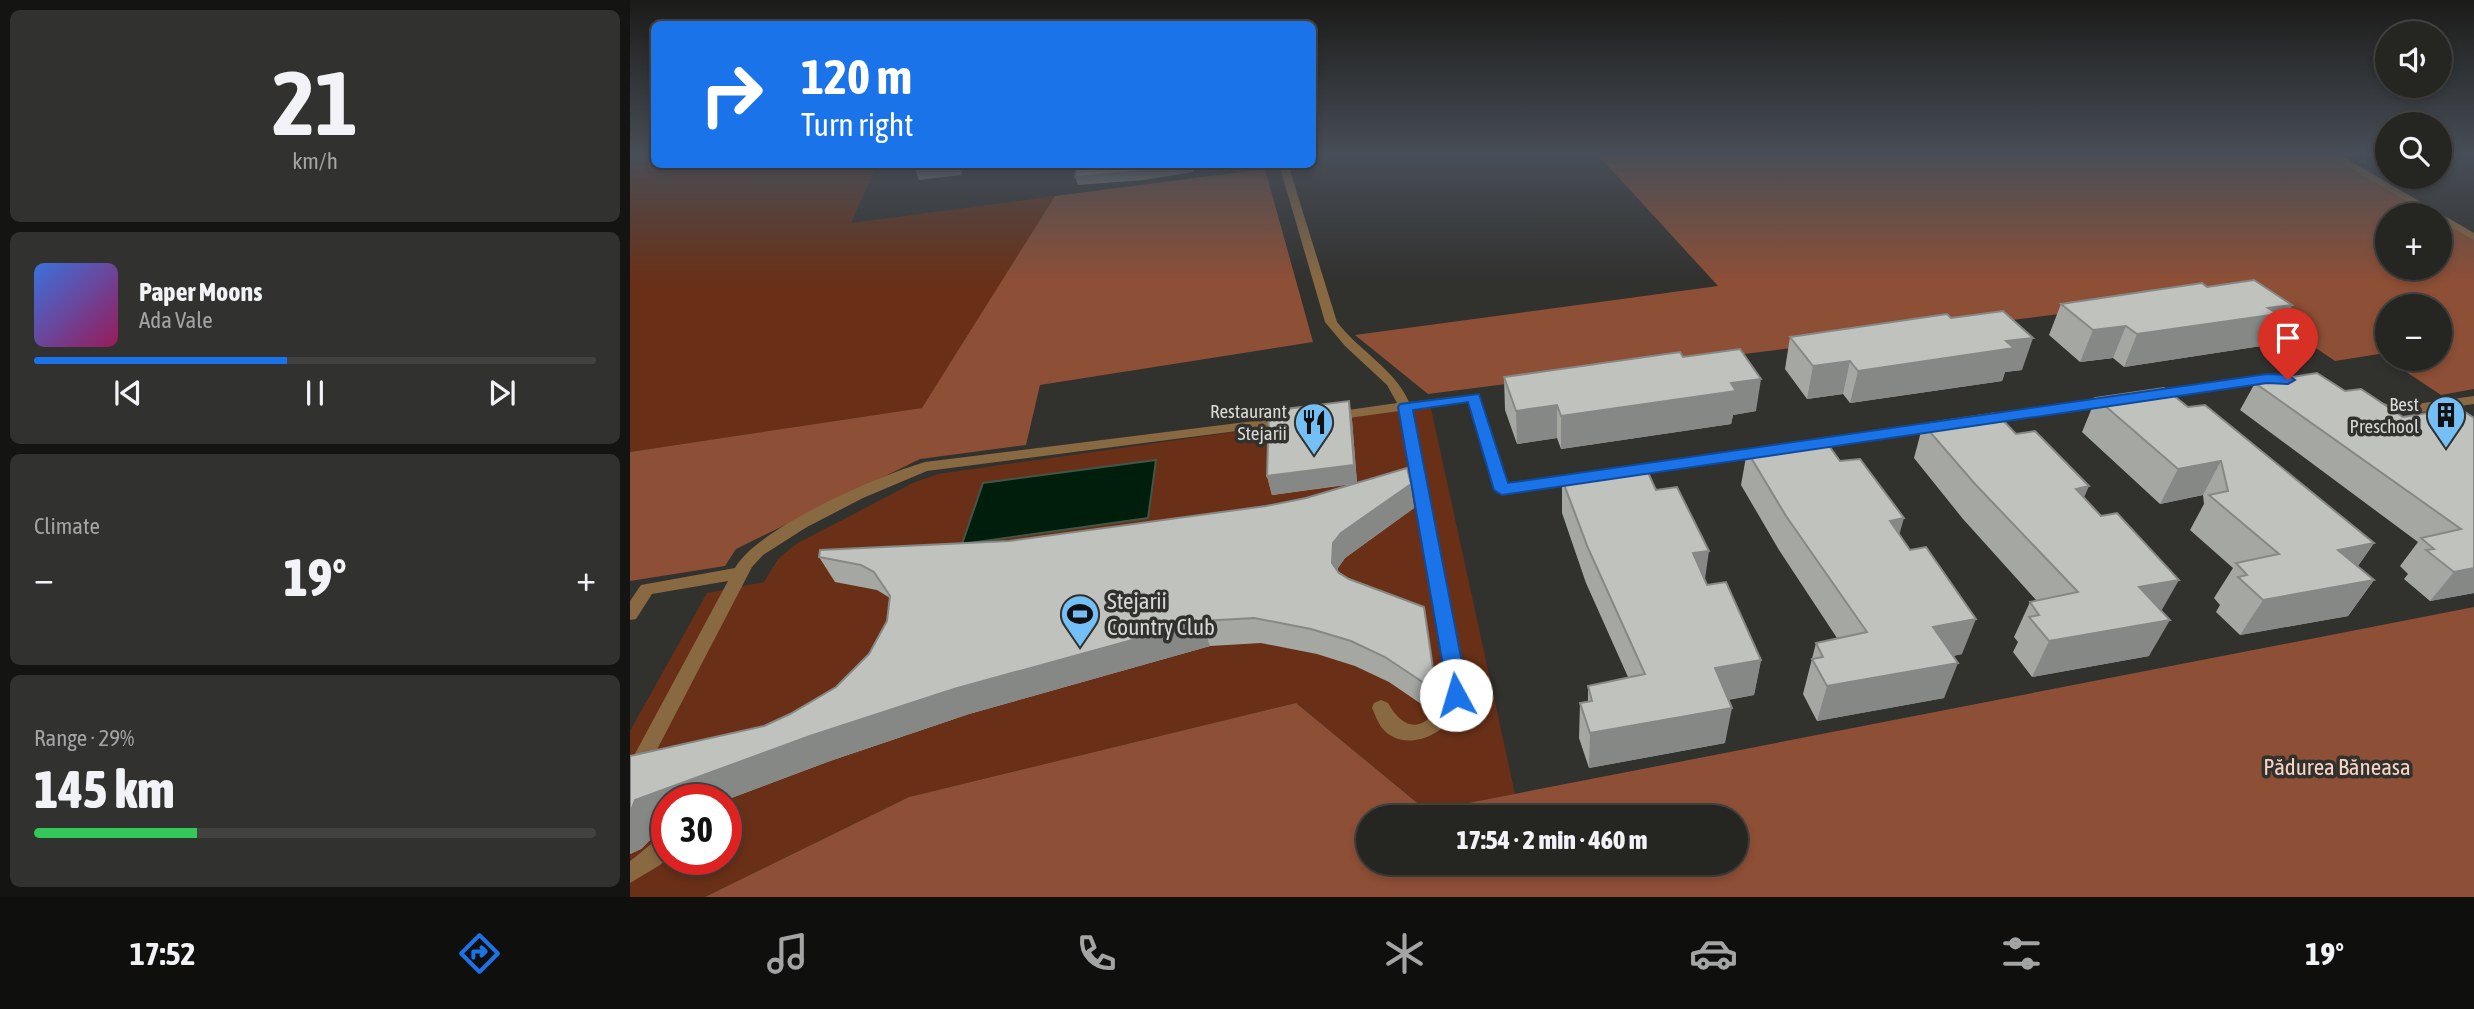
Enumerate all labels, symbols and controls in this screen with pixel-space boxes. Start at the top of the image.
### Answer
map controls [2375,21,2452,371]
button: sound [2375,21,2452,98]
text: 120 m [801,48,912,104]
icon: right [686,49,777,140]
text: 21 [272,50,358,154]
text: Turn right [801,106,914,143]
button: search [2375,112,2452,189]
text: km/h [292,148,338,174]
button: + [2375,203,2452,280]
text: Paper Moons [139,277,262,307]
button: − [2375,294,2452,371]
text: Ada Vale [139,307,213,333]
pin [2258,308,2318,380]
icon: arrive [2269,319,2307,357]
icon: previous [109,374,147,412]
icon: pause [296,374,334,412]
icon: next [483,374,521,412]
place label: Best Preschool [2350,393,2419,437]
building icon: Best Preschool [2425,394,2467,449]
place label: Restaurant Stejarii [1210,400,1287,444]
restaurant icon: Restaurant Stejarii [1293,401,1335,456]
text: Climate [34,513,100,539]
text: 19° [283,547,347,607]
text: − [34,556,54,599]
text: + [576,556,596,599]
place label: Stejarii Country Club [1107,588,1215,640]
sports icon: Stejarii Country Club [1059,593,1101,648]
position arrow [1419,658,1493,732]
text: Range · 29% [34,725,134,751]
park label: Pădurea Băneasa [2263,754,2411,780]
text: 145 km [34,759,175,819]
speed limit sign: 30 [651,784,742,875]
text: 17:54 · 2 min · 460 m [1457,825,1647,855]
icon: directions [455,929,504,978]
icon: music [763,929,812,978]
icon: phone [1072,929,1121,978]
icon: climate [1380,929,1429,978]
icon: car [1689,929,1738,978]
icon: filters [1997,929,2046,978]
text: 17:52 [130,935,196,972]
text: 19° [2305,935,2344,972]

